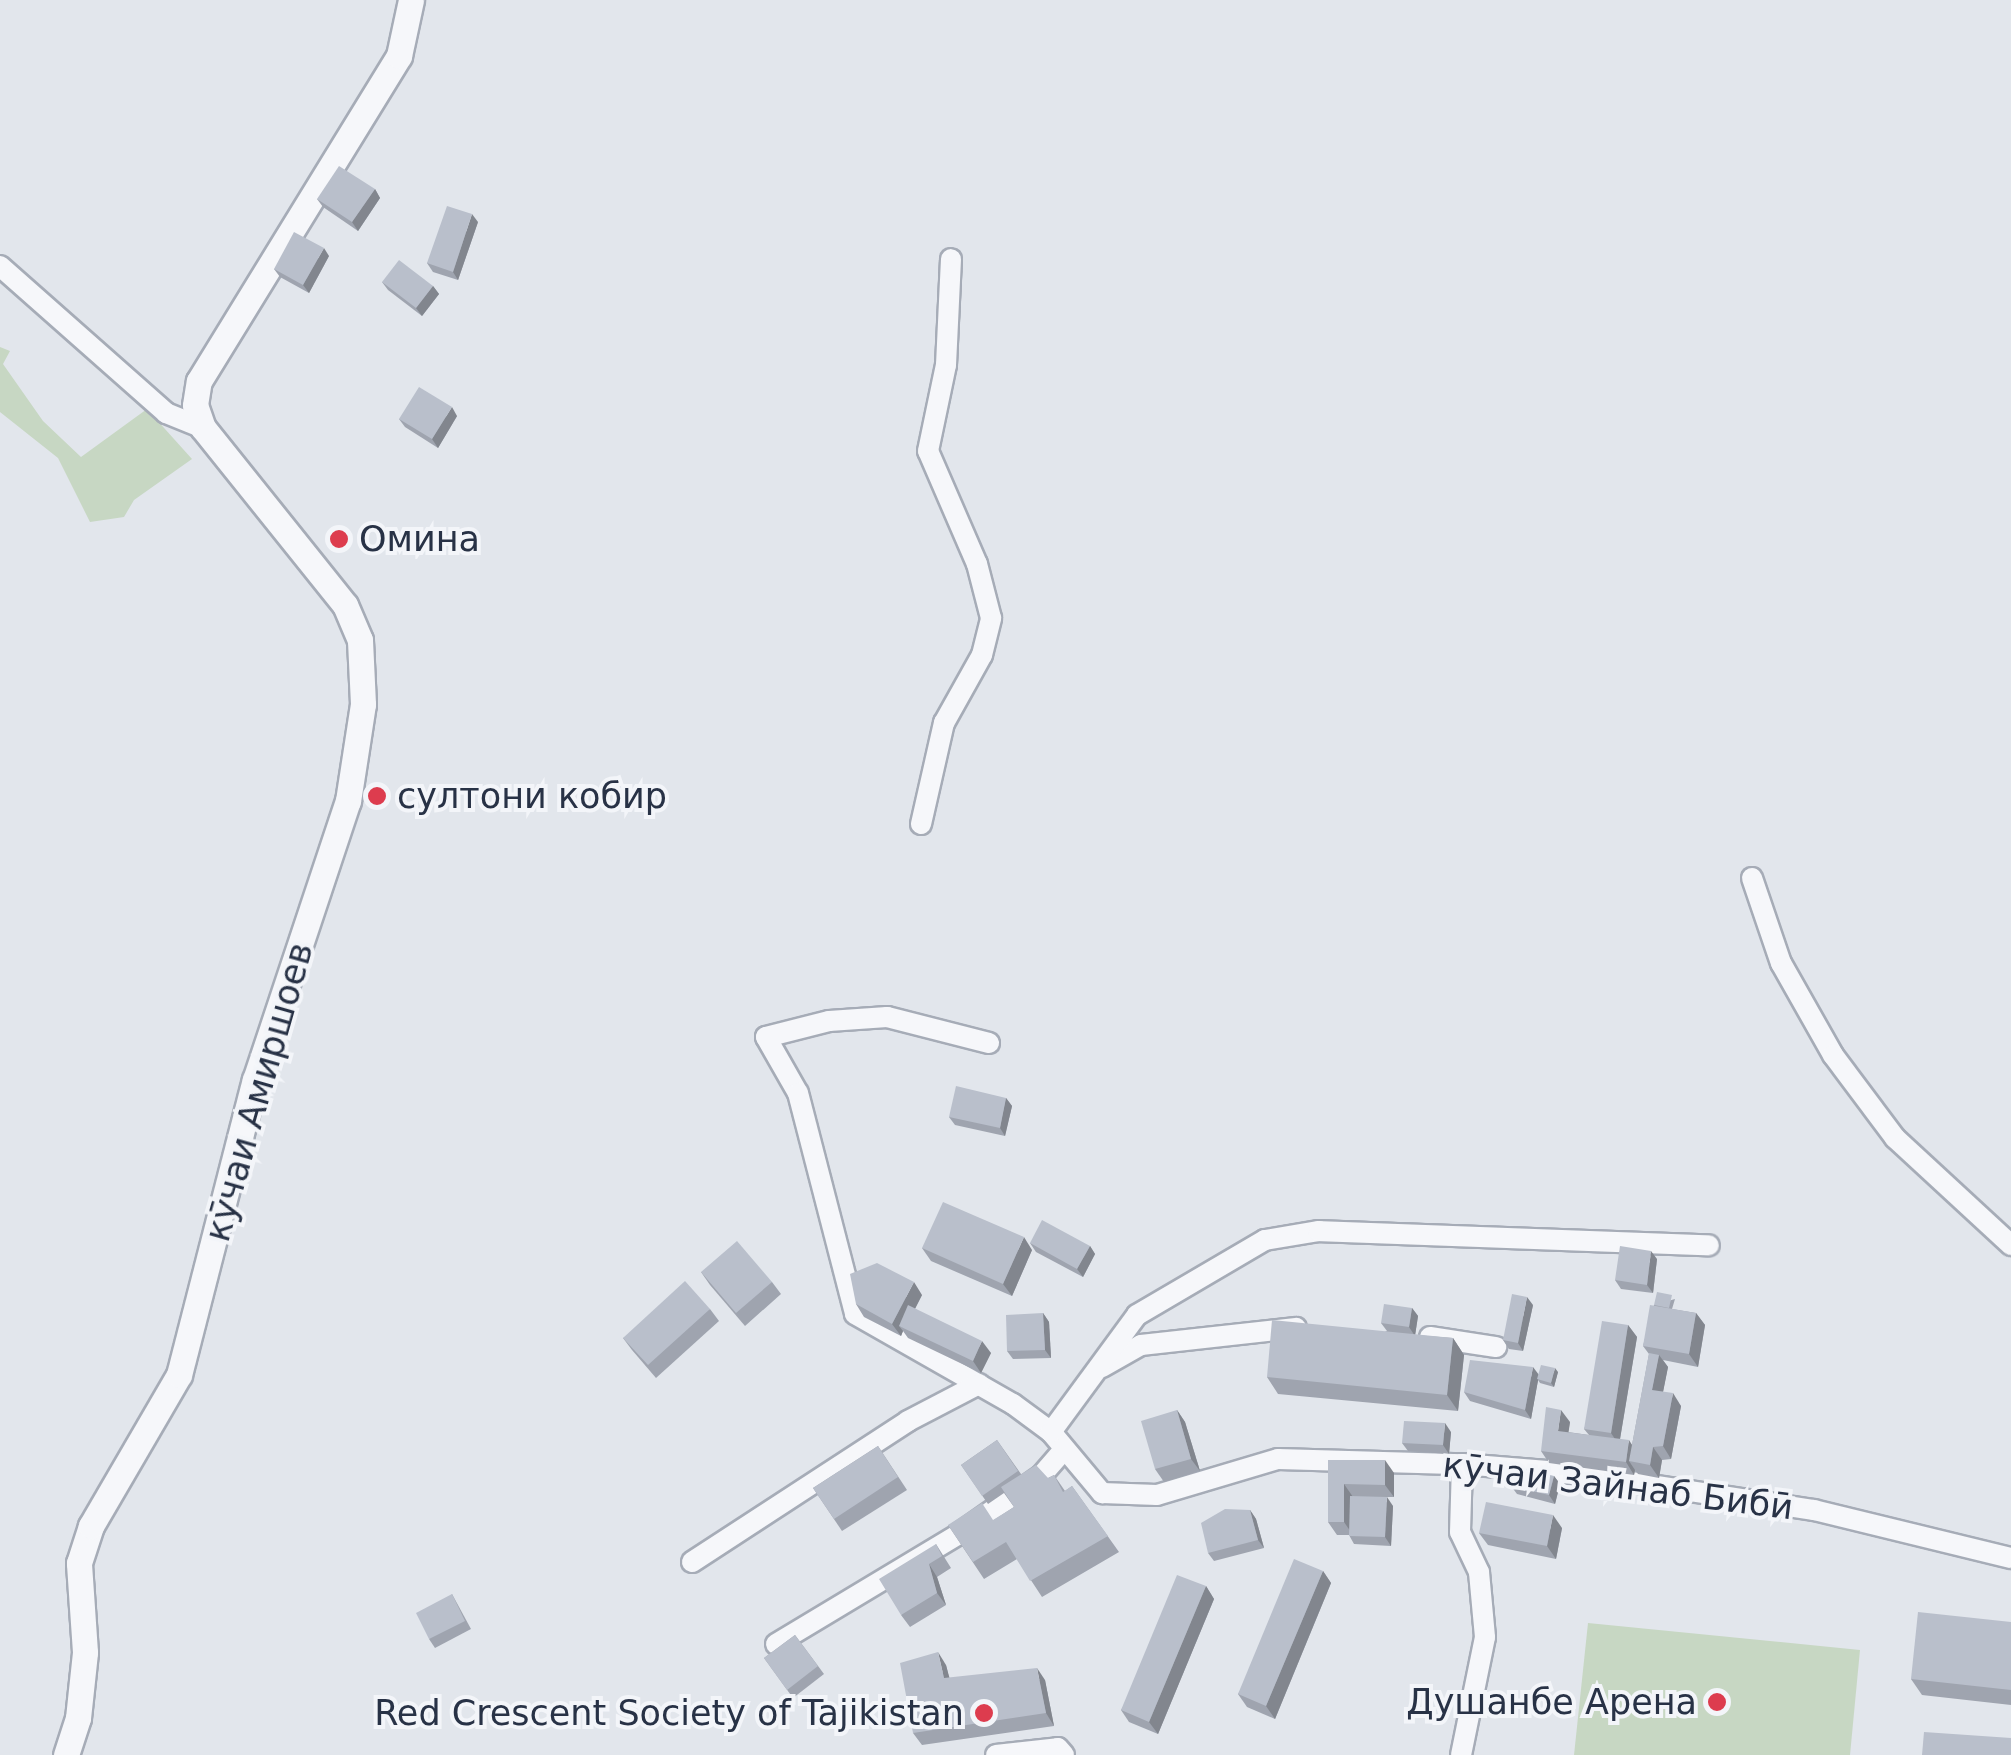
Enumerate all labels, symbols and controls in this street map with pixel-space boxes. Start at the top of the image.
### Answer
place label: Омина [359,518,480,560]
marker: Омина [328,528,350,550]
place label: султони кобир [397,775,667,817]
marker: султони кобир [366,785,388,807]
street label: кӯчаи Амиршоев [196,938,322,1246]
street label: кӯчаи Зайнаб Бибӣ [1440,1444,1796,1528]
place label: Душанбе Арена [1406,1681,1697,1723]
marker: Душанбе Арена [1706,1691,1728,1713]
place label: Red Crescent Society of Tajikistan [374,1692,964,1734]
marker: Red Crescent Society of Tajikistan [973,1702,995,1724]

